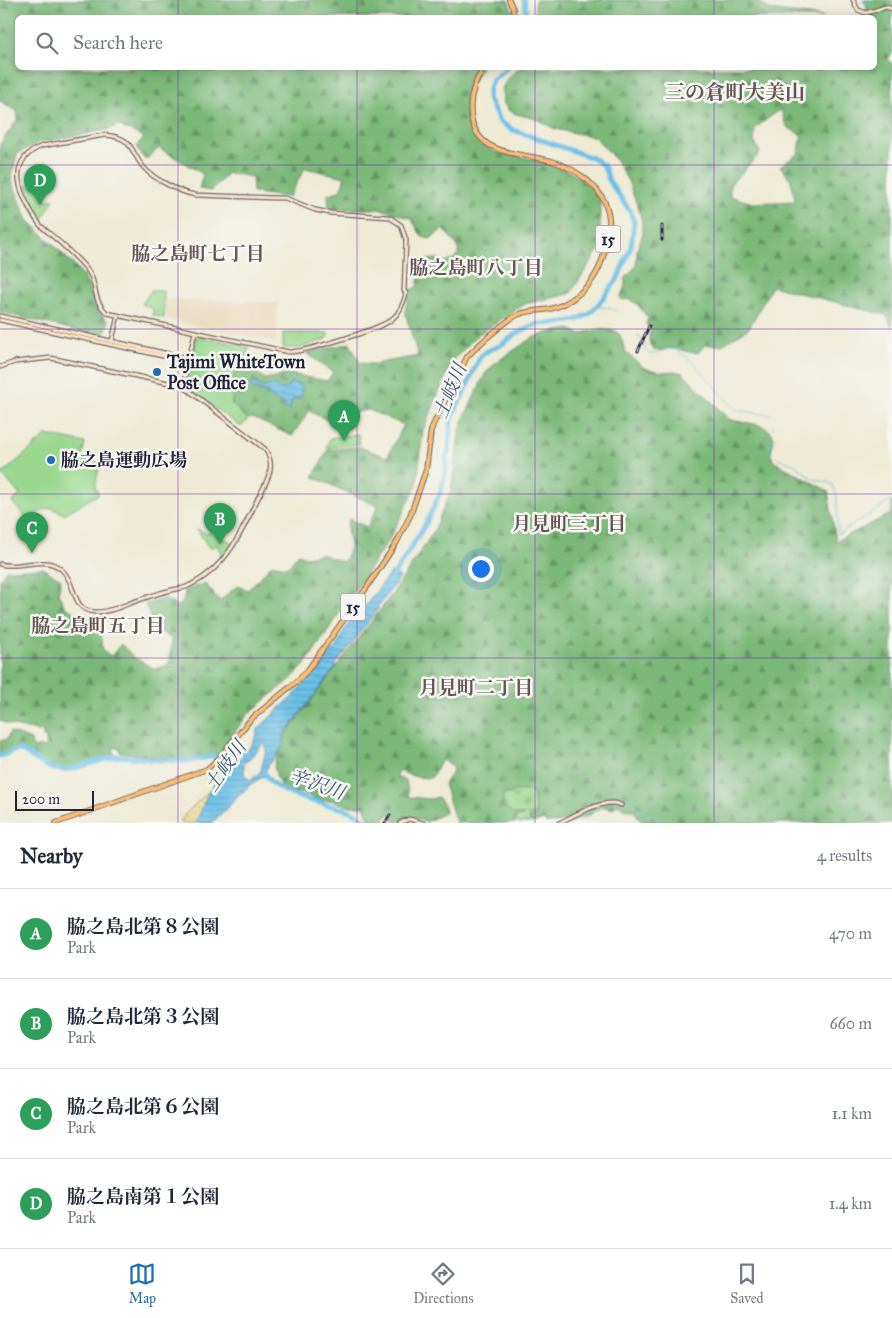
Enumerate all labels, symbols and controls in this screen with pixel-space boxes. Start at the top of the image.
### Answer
search box [15,15,877,70]
icon: search [33,29,61,57]
text: Search here [73,31,163,54]
district label: 三の倉町大美山 [665,80,805,104]
pin: D [24,164,56,205]
road number: 15 [596,225,620,252]
district label: 脇之島町七丁目 [131,242,265,265]
district label: 脇之島町八丁目 [409,256,543,279]
place label: Tajimi WhiteTown Post Office [166,351,306,394]
water label: 土岐川 [429,358,472,422]
marker: Tajimi WhiteTown Post Office [151,366,163,378]
pin: A [328,400,360,441]
place label: 脇之島運動広場 [61,449,187,471]
marker: 脇之島運動広場 [45,454,57,466]
pin: B [204,503,236,544]
pin: C [16,512,48,553]
district label: 月見町三丁目 [512,512,626,535]
your location [468,556,494,582]
road number: 15 [340,594,366,620]
district label: 脇之島町五丁目 [31,614,165,637]
district label: 月見町二丁目 [419,676,533,699]
water label: 土岐川 [199,734,252,796]
water label: 辛沢川 [286,764,350,805]
scale bar [15,788,94,811]
text: 200 m [22,791,60,808]
text: Nearby [20,843,83,869]
text: 4 results [817,846,872,865]
text: 脇之島北第８公園 [67,915,219,938]
text: A [31,924,41,943]
text: 470 m [829,924,872,943]
text: Park [67,938,96,957]
text: 脇之島北第３公園 [67,1005,219,1028]
text: B [31,1014,41,1033]
text: 660 m [829,1014,872,1033]
text: Park [67,1028,96,1047]
text: 脇之島北第６公園 [67,1095,219,1118]
text: C [31,1104,41,1123]
text: 1.1 km [832,1104,872,1123]
text: Park [67,1118,96,1137]
text: 脇之島南第１公園 [67,1185,219,1208]
text: D [30,1194,42,1213]
text: 1.4 km [829,1194,872,1213]
text: Park [67,1208,96,1227]
tab: Map [128,1260,156,1307]
tab: Directions [413,1260,474,1307]
tab: Saved [730,1260,764,1307]

